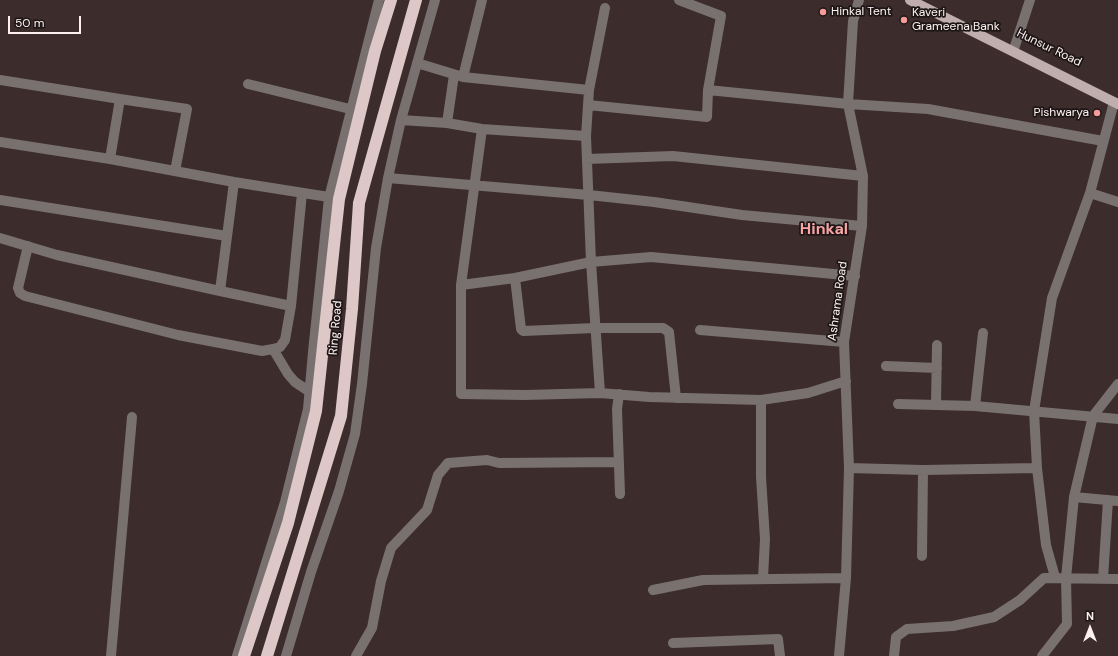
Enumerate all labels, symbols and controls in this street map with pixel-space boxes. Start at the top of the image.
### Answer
place label: Hinkal Tent [831,5,891,19]
place label: Kaveri Grameena Bank [912,6,1000,34]
marker: Hinkal Tent [818,7,828,17]
scale bar [10,8,83,34]
text: 50 m [15,15,44,31]
marker: Kaveri Grameena Bank [899,15,909,25]
street label: Hunsur Road [1014,26,1084,70]
place label: Pishwarya [1034,106,1089,120]
marker: Pishwarya [1092,108,1102,118]
district label: Hinkal [800,220,848,240]
street label: Ashrama Road [825,260,851,342]
street label: Ring Road [326,300,346,356]
north arrow [1070,608,1110,648]
text: N [1086,609,1094,623]

